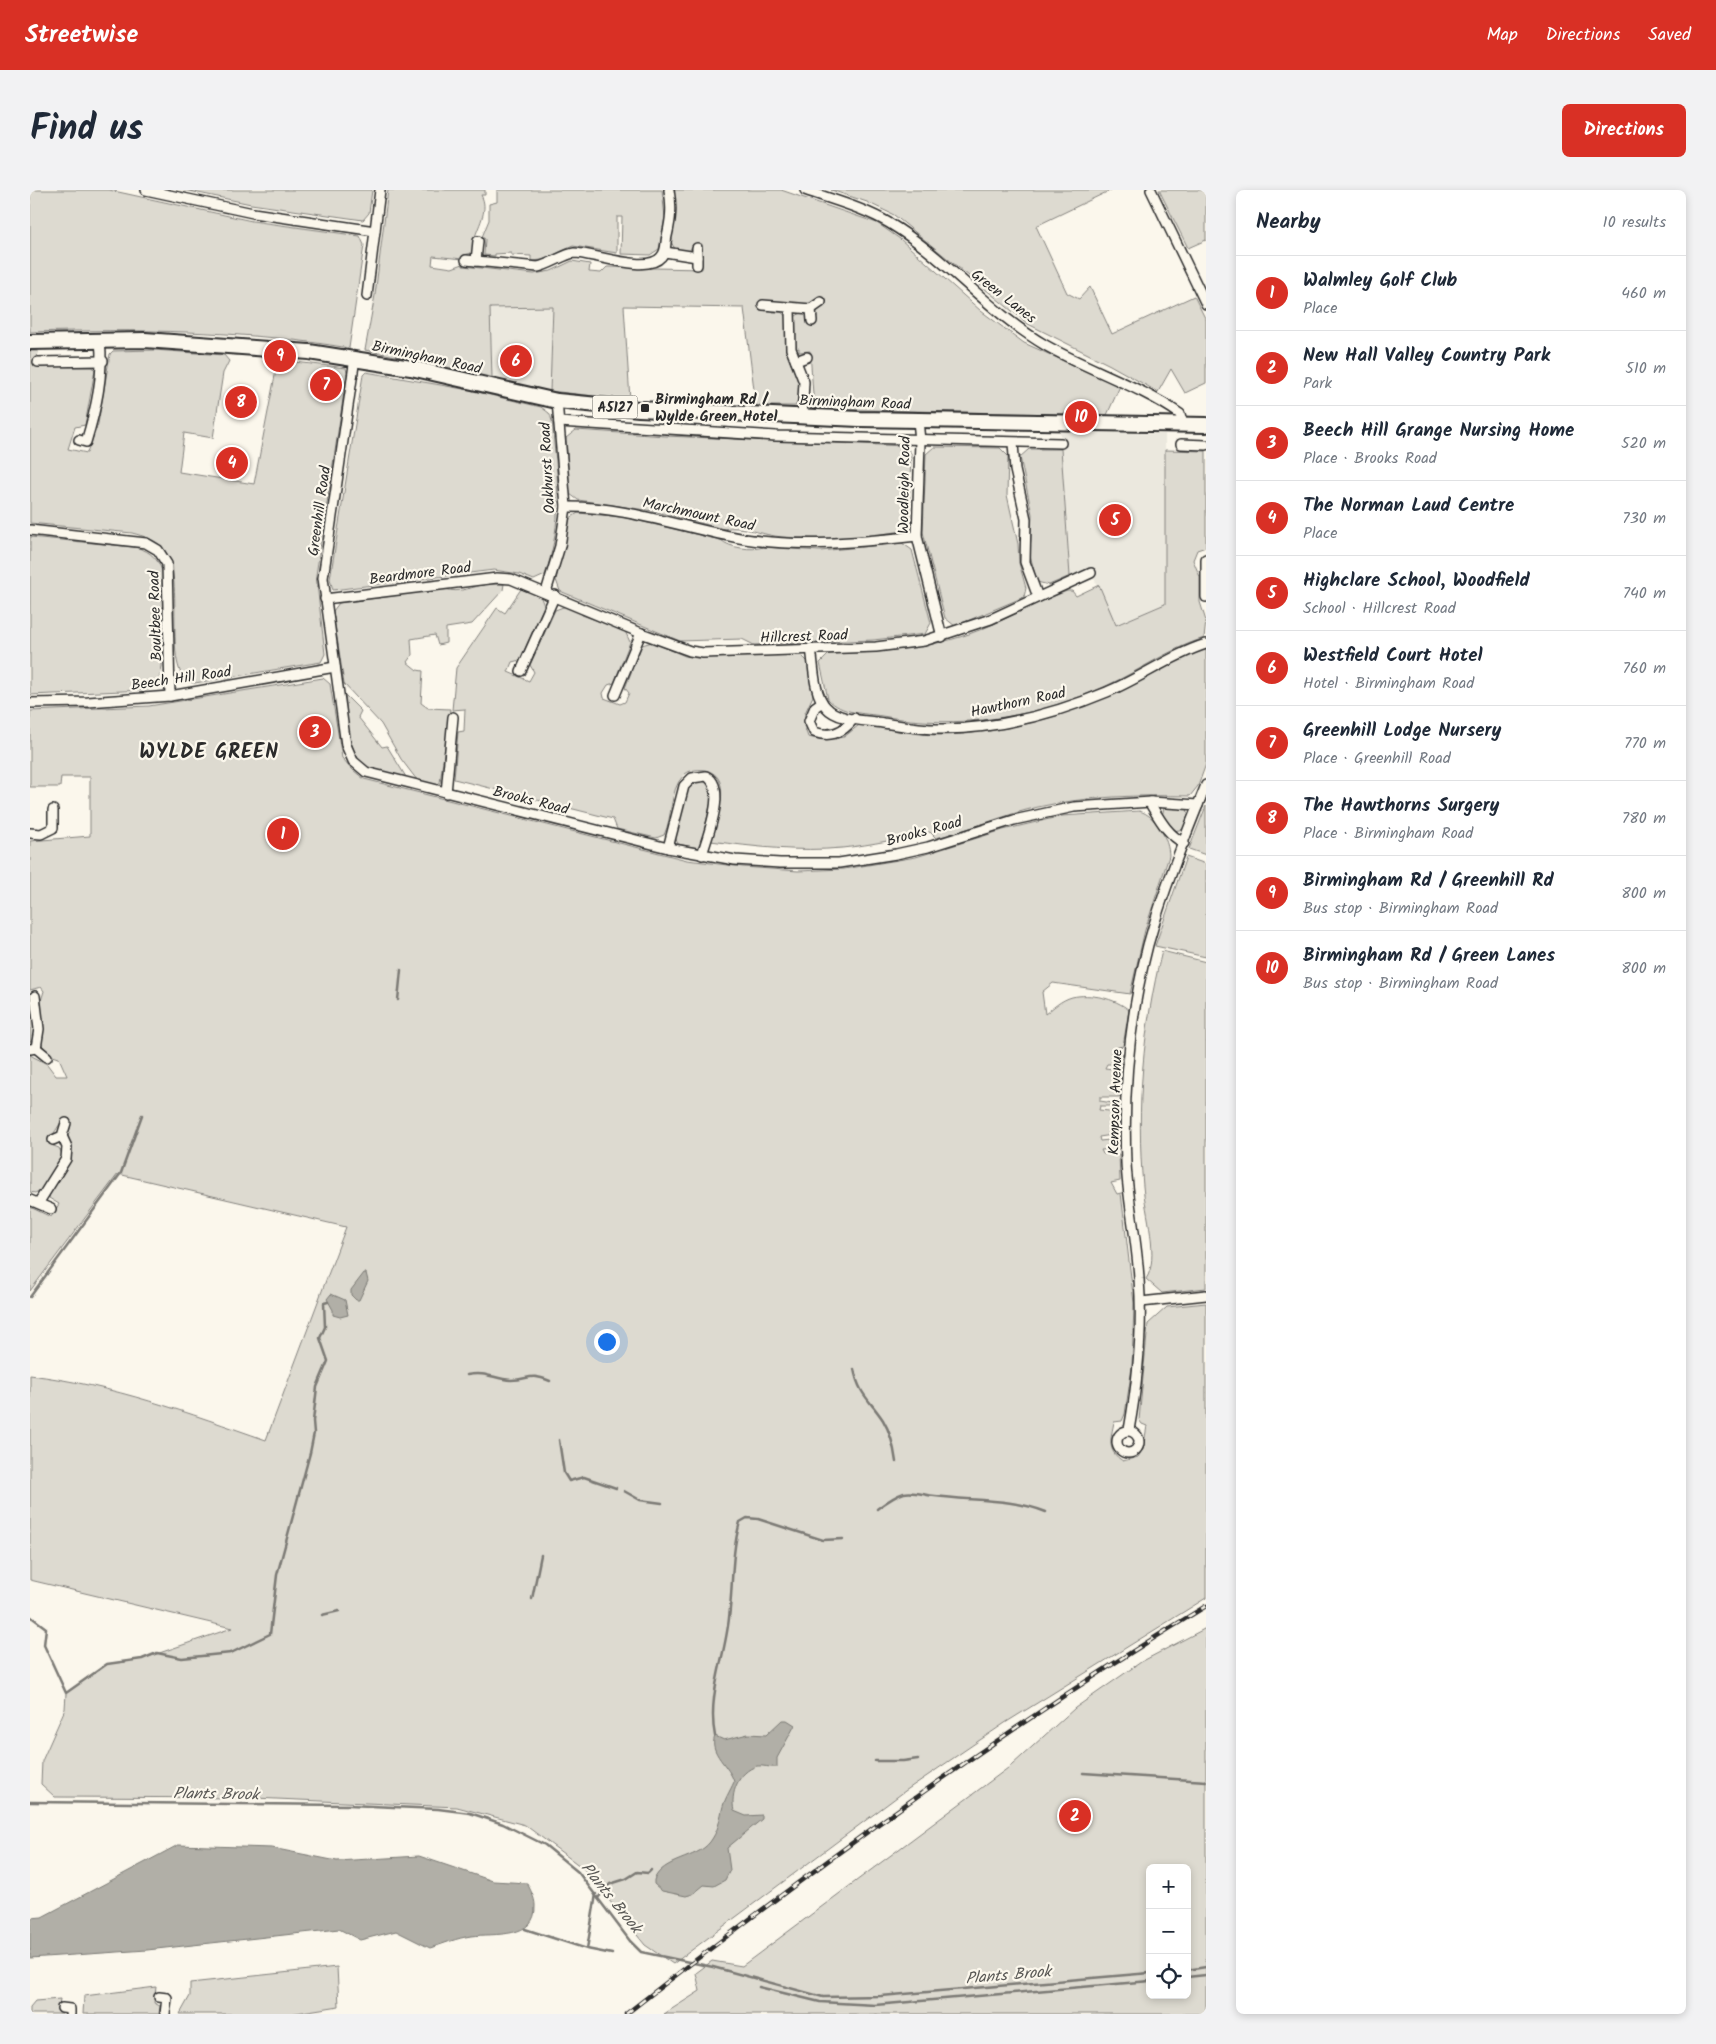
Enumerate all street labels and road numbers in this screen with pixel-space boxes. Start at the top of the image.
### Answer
street label: Green Lanes [965,263,1042,331]
street label: Birmingham Road [370,335,484,381]
street label: Birmingham Road [799,389,912,417]
road number: A5127 [592,396,638,418]
street label: Oakhurst Road [534,421,562,514]
street label: Woodleigh Road [892,435,918,534]
street label: Greenhill Road [302,464,338,558]
street label: Marchmount Road [640,491,758,539]
street label: Beardmore Road [368,556,473,592]
street label: Boultbee Road [142,570,170,662]
street label: Hillcrest Road [760,623,849,651]
street label: Beech Hill Road [130,660,233,698]
street label: Hawthorn Road [968,681,1069,725]
street label: Brooks Road [490,780,572,822]
street label: Brooks Road [884,810,965,854]
street label: Kempson Avenue [1102,1048,1130,1155]

